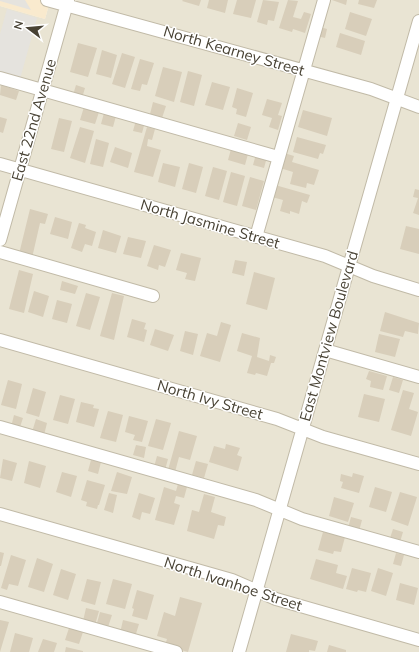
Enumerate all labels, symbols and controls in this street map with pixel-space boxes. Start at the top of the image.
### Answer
north arrow [8,8,48,48]
text: N [11,19,26,31]
street label: North Kearney Street [161,21,307,80]
street label: East 22nd Avenue [7,57,60,183]
street label: North Jasmine Street [138,195,282,253]
street label: East Montview Boulevard [295,248,362,423]
street label: North Ivy Street [155,375,265,424]
street label: North Ivanhoe Street [162,552,305,615]

